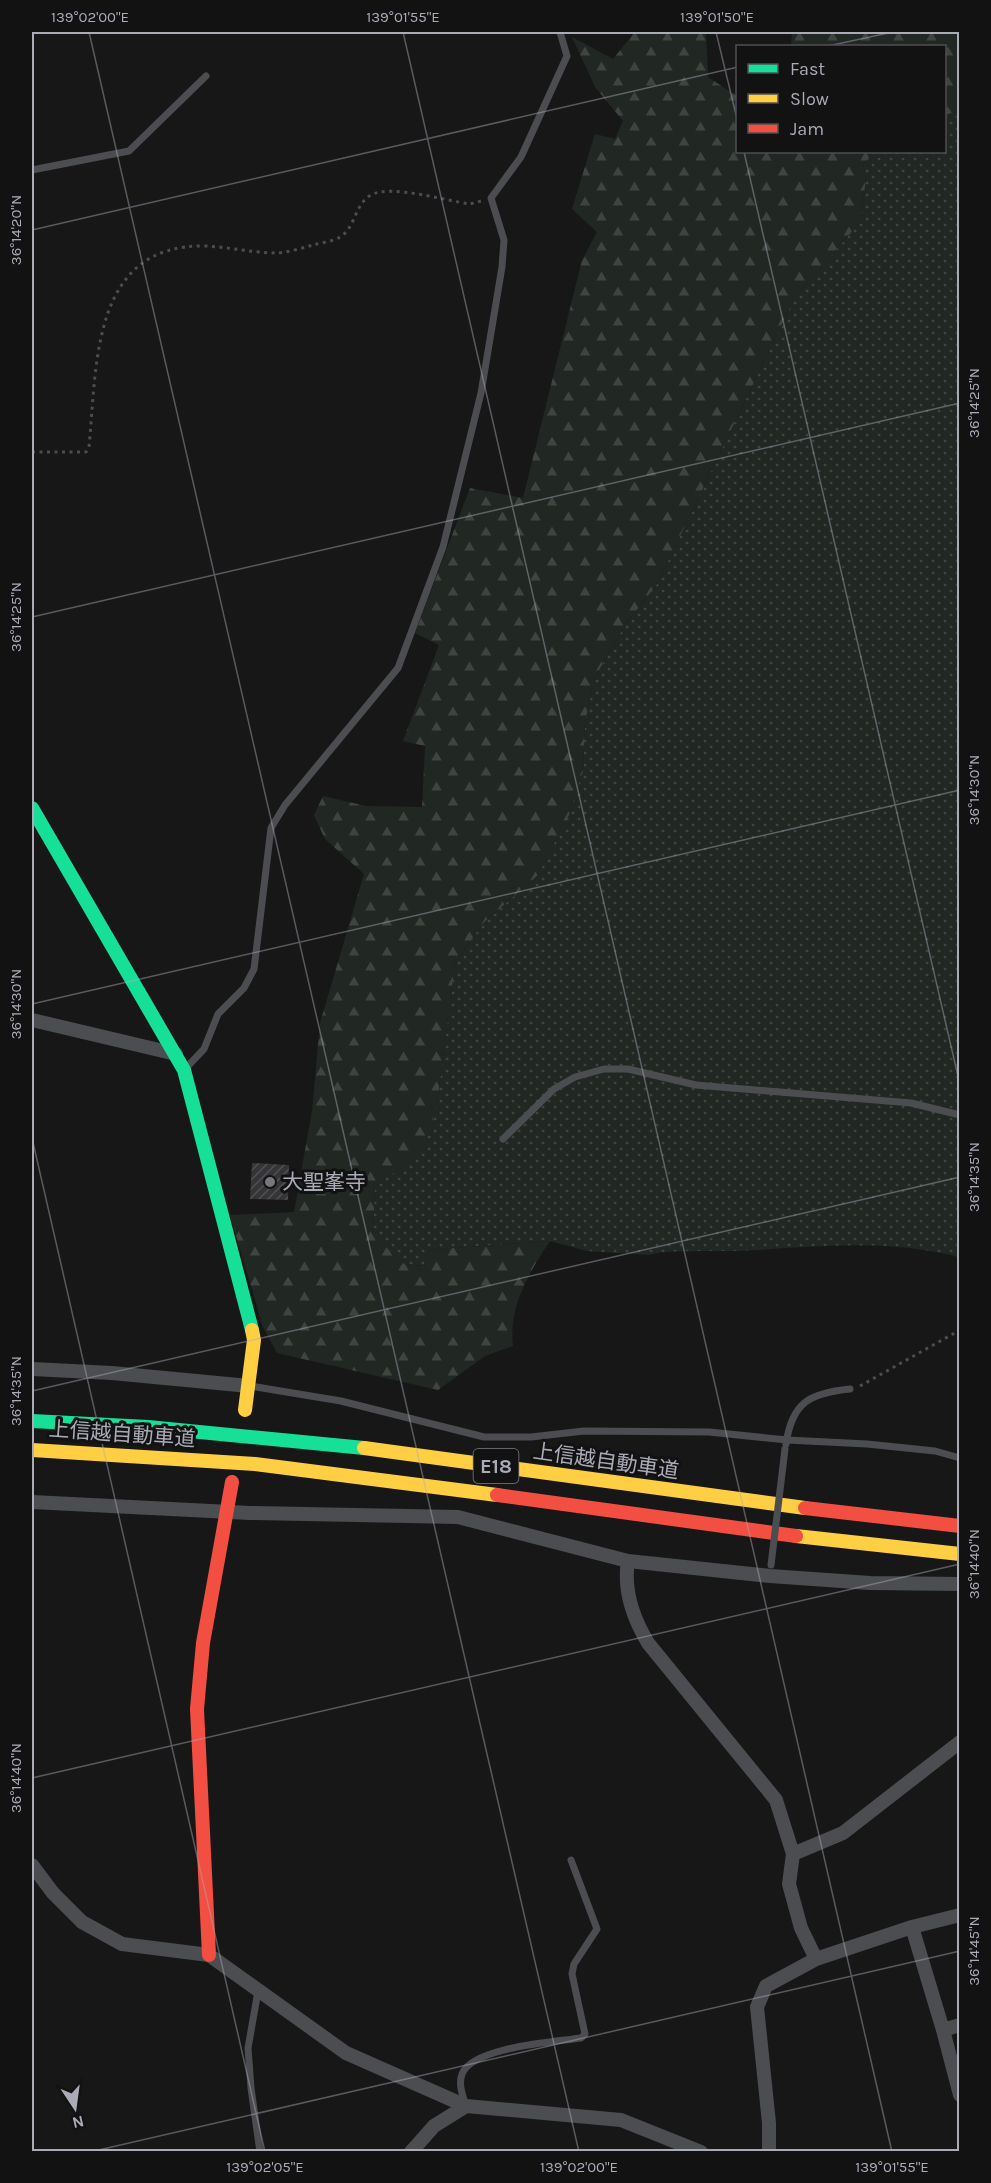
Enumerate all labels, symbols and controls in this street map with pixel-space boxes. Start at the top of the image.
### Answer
text: 139°02'00"E [51,8,129,26]
text: 139°01'55"E [366,8,440,26]
text: 139°01'50"E [680,8,754,26]
legend [736,45,946,153]
text: Fast [790,58,825,80]
text: Slow [790,88,829,110]
text: Jam [790,118,824,140]
text: 36°14'20"N [7,195,25,265]
text: 36°14'25"N [965,368,983,438]
text: 36°14'25"N [7,582,25,652]
text: 36°14'30"N [965,755,983,825]
text: 36°14'30"N [7,969,25,1039]
text: 36°14'35"N [965,1142,983,1212]
place label: 大聖峯寺 [282,1170,366,1194]
marker: 大聖峯寺 [263,1175,277,1189]
text: 36°14'35"N [7,1356,25,1426]
street label: 上信越自動車道 [48,1417,196,1451]
street label: 上信越自動車道 [532,1439,680,1483]
road number: E18 [474,1449,518,1483]
text: 36°14'40"N [965,1529,983,1599]
text: 36°14'40"N [7,1743,25,1813]
text: 36°14'45"N [965,1916,983,1986]
north arrow [45,2078,105,2138]
text: N [71,2112,86,2133]
text: 139°02'05"E [226,2158,304,2176]
text: 139°02'00"E [540,2158,618,2176]
text: 139°01'55"E [855,2158,929,2176]

